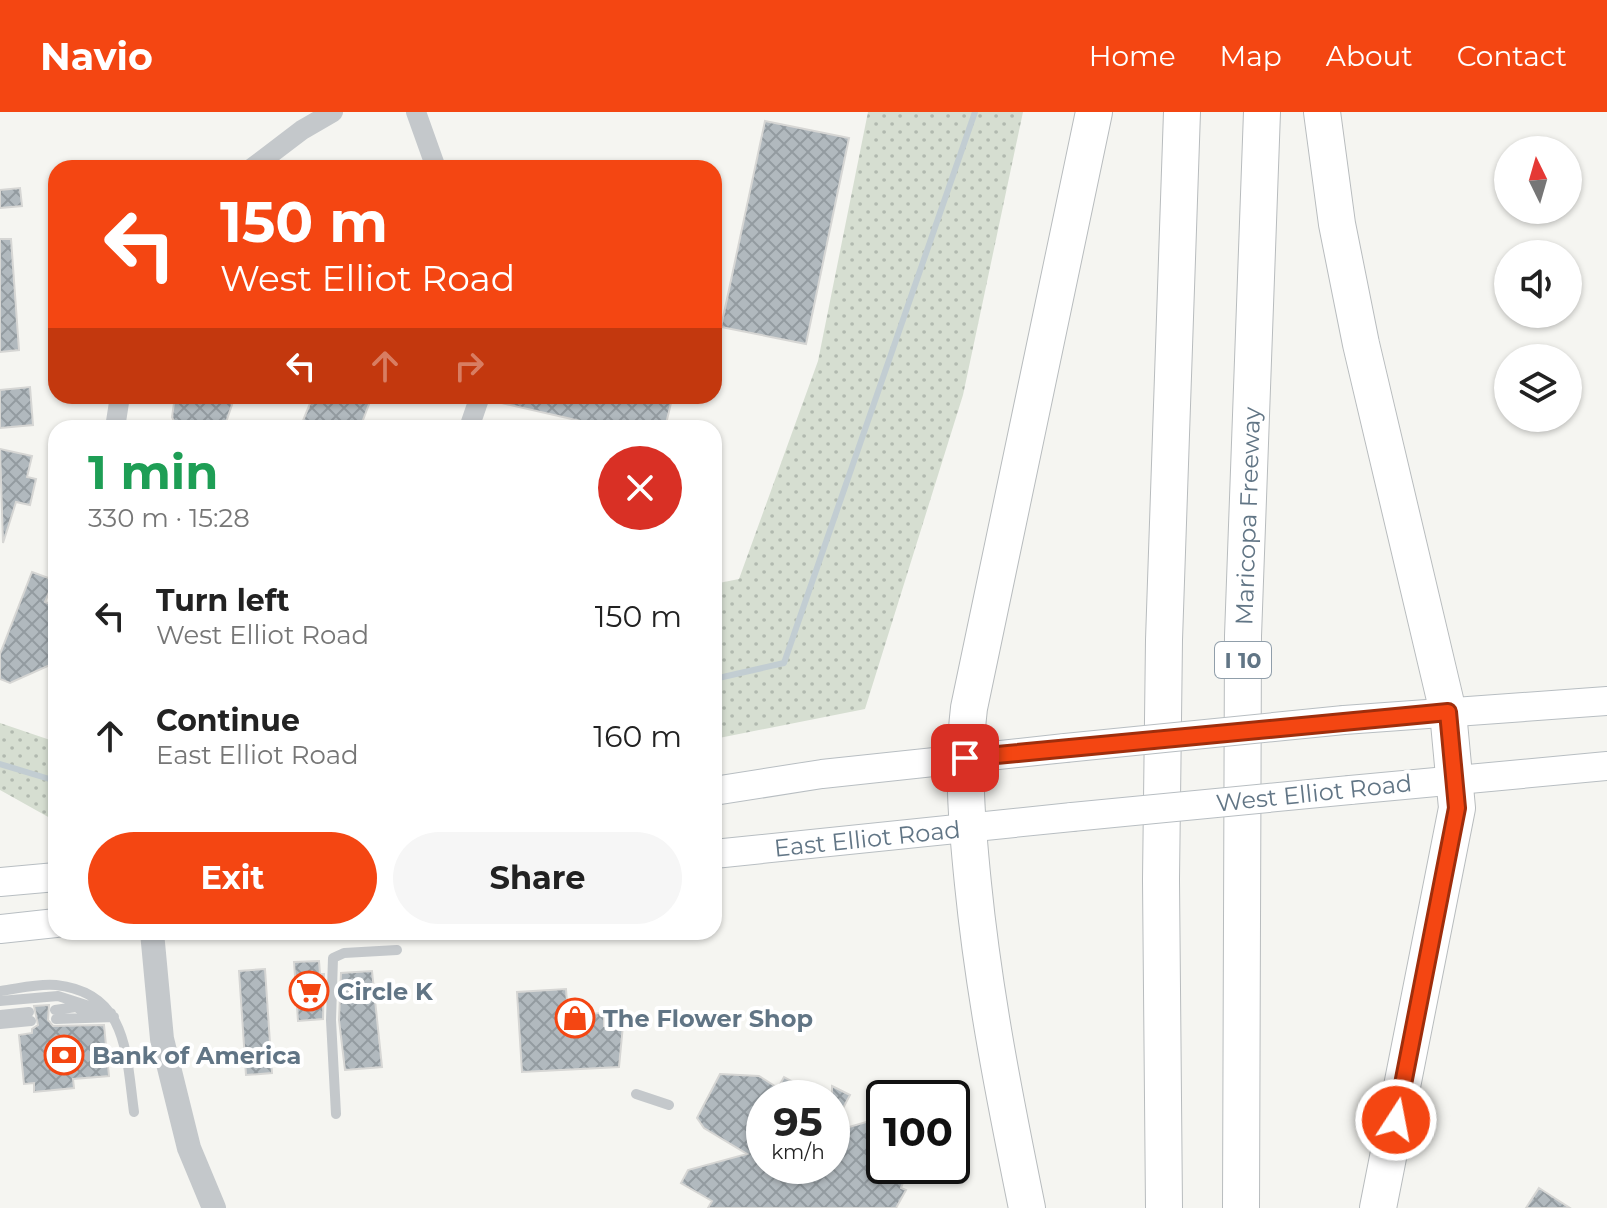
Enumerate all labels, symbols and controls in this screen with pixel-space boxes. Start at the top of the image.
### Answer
text: Navio [40,33,153,80]
text: Home [1089,39,1176,73]
text: Map [1220,39,1282,73]
text: About [1326,39,1413,73]
text: Contact [1457,39,1567,73]
north arrow [1494,136,1582,224]
map controls [1494,136,1582,432]
text: 150 m [220,188,388,256]
icon: left [88,192,192,296]
button: sound [1494,240,1582,328]
text: West Elliot Road [220,256,515,300]
icon: left [279,344,323,388]
icon: ahead [363,344,407,388]
icon: right [447,344,491,388]
button: layers [1494,344,1582,432]
street label: Maricopa Freeway [1229,406,1266,626]
text: 1 min [88,443,218,501]
button: close [598,446,682,530]
text: 330 m · 15:28 [88,502,250,534]
text: Turn left [156,582,289,619]
icon: left [88,594,132,638]
text: 150 m [595,598,682,635]
text: West Elliot Road [156,619,369,651]
road number: I 10 [1215,642,1271,678]
text: Continue [156,702,300,739]
icon: ahead [88,714,132,758]
text: 160 m [593,718,682,755]
pin [931,724,999,792]
icon: arrive [943,736,987,780]
text: East Elliot Road [156,739,359,771]
street label: West Elliot Road [1215,768,1413,818]
street label: East Elliot Road [773,814,962,862]
button: Exit [88,832,377,924]
button: Share [393,832,682,924]
supermarket icon: Circle K [288,970,330,1012]
place label: Circle K [337,977,434,1006]
shop icon: The Flower Shop [554,997,596,1039]
place label: The Flower Shop [603,1004,813,1033]
bank icon: Bank of America [43,1034,85,1076]
place label: Bank of America [92,1041,301,1070]
position arrow [1354,1078,1438,1162]
speed limit sign: 100 [866,1080,970,1184]
text: 95 [773,1097,823,1146]
text: km/h [771,1140,825,1164]

